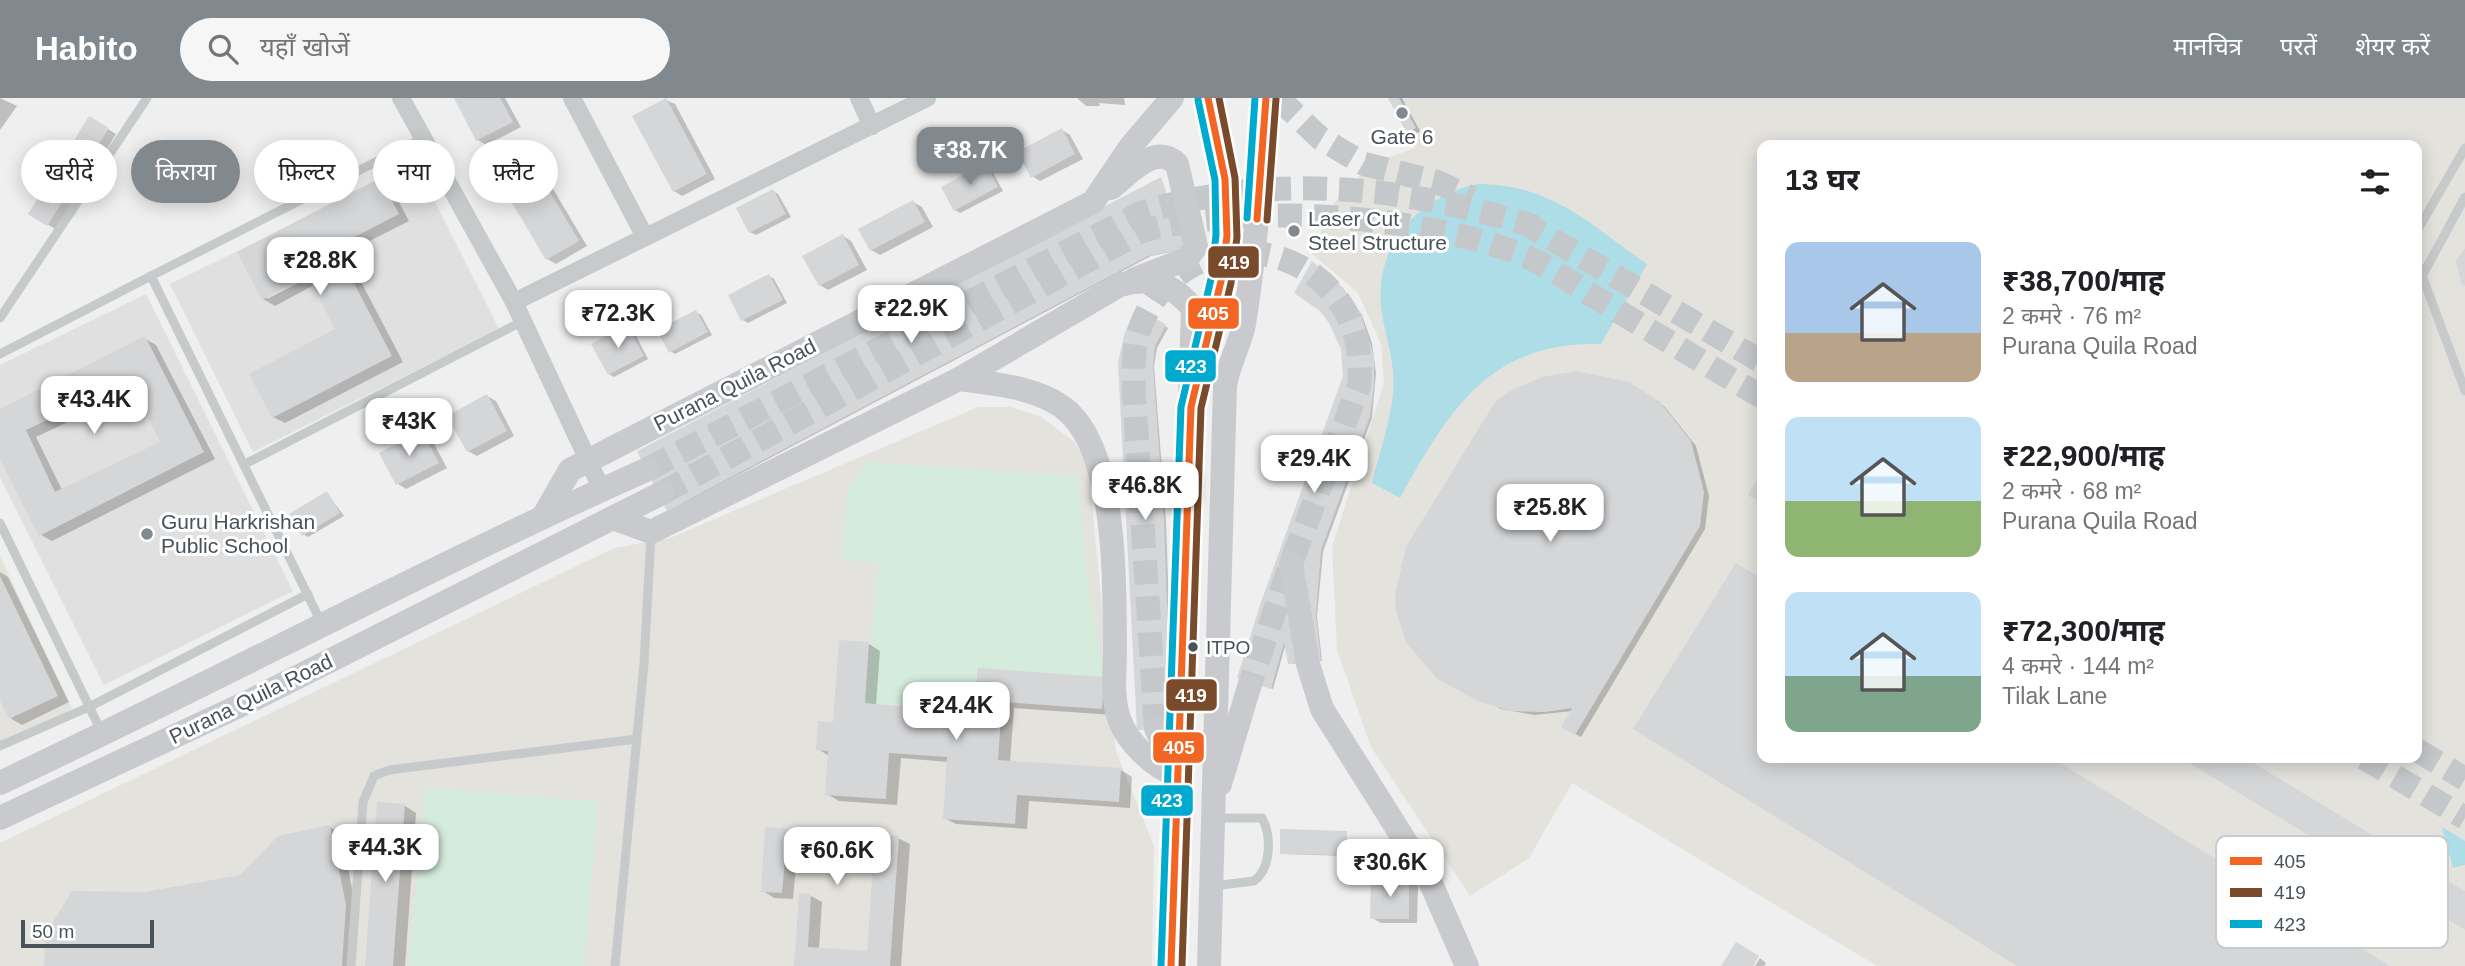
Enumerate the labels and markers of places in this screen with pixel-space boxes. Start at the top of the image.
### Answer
marker: Gate 6 [1394,105,1410,121]
place label: Gate 6 [1370,125,1434,148]
pin: ₹38.7K [913,127,1027,187]
place label: Laser Cut Steel Structure [1308,207,1447,254]
marker: Laser Cut Steel Structure [1286,223,1302,239]
pin: ₹28.8K [263,238,377,297]
pin: ₹22.9K [854,286,968,345]
pin: ₹72.3K [561,290,675,350]
pin: ₹43.4K [37,376,151,436]
pin: ₹43K [368,398,450,458]
pin: ₹29.4K [1257,436,1371,495]
pin: ₹46.8K [1088,462,1202,522]
pin: ₹25.8K [1493,484,1607,544]
place label: Guru Harkrishan Public School [161,510,315,557]
marker: Guru Harkrishan Public School [139,526,155,542]
place label: ITPO [1206,637,1250,658]
marker: ITPO [1186,640,1200,654]
pin: ₹24.4K [899,682,1013,742]
pin: ₹44.3K [328,824,442,884]
pin: ₹60.6K [780,828,894,887]
pin: ₹30.6K [1333,840,1447,899]

